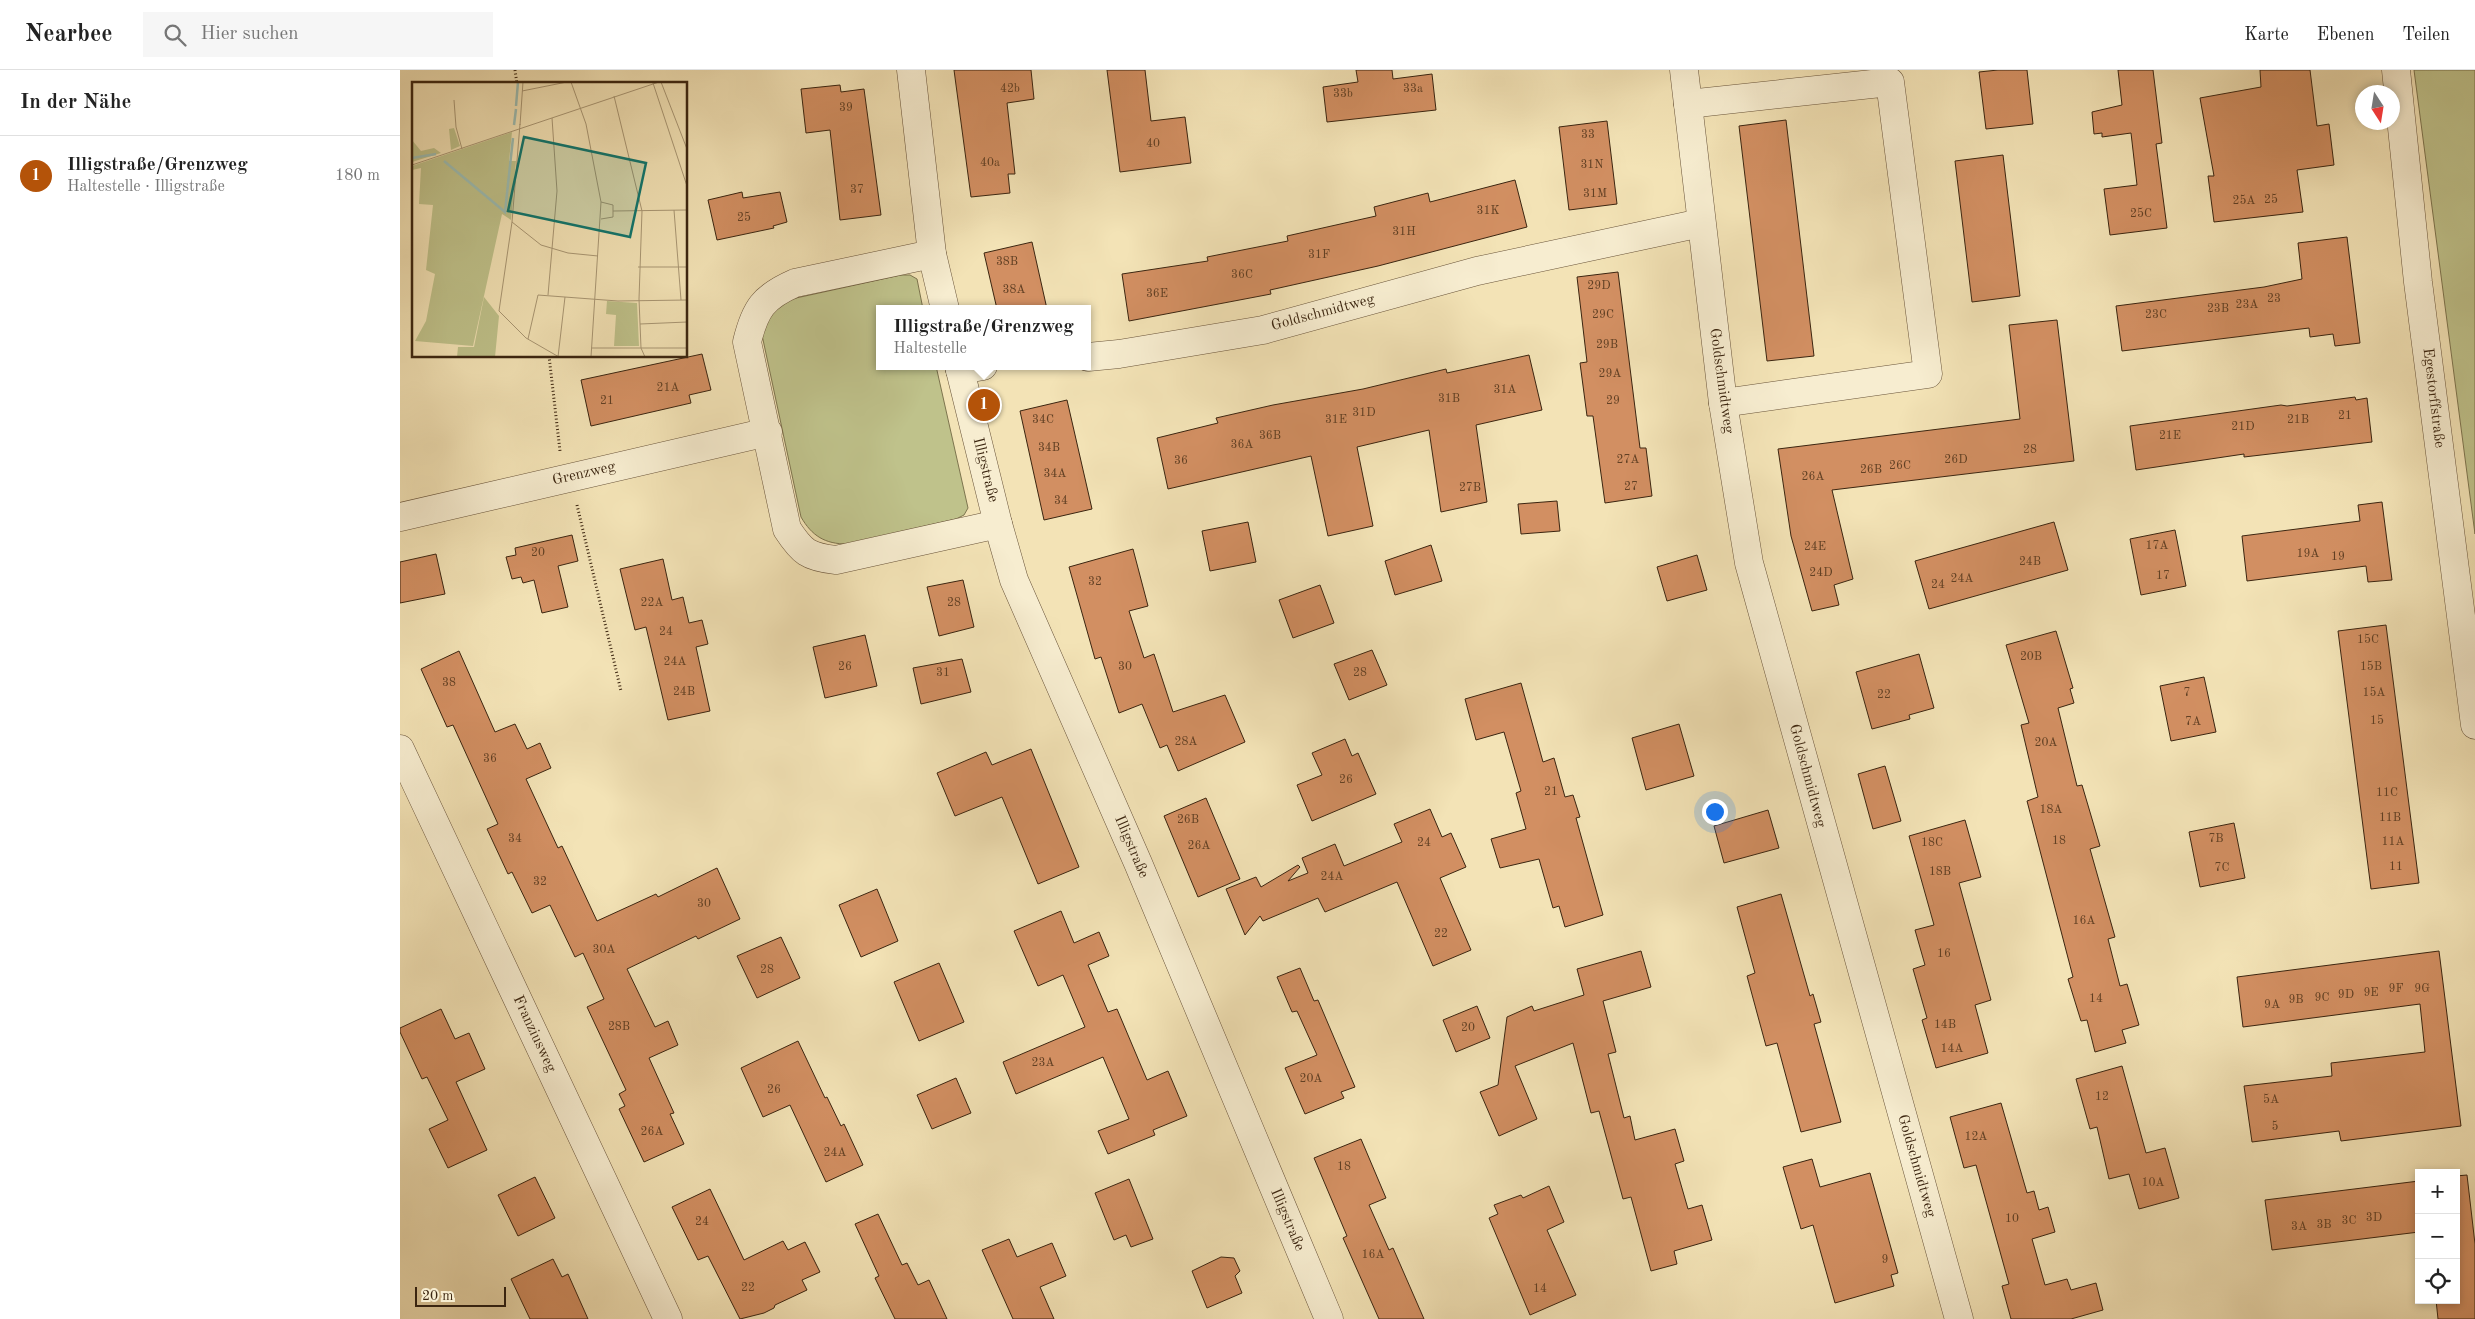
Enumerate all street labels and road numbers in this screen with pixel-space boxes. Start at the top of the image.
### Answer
street label: Goldschmidtweg [1270,292,1376,334]
street label: Goldschmidtweg [1706,327,1736,435]
street label: Egestorffstraße [2419,347,2447,449]
street label: Illigstraße [970,436,1000,504]
street label: Grenzweg [551,459,617,489]
street label: Goldschmidtweg [1786,723,1828,829]
street label: Illigstraße [1111,814,1151,881]
street label: Franziusweg [510,993,558,1075]
street label: Goldschmidtweg [1894,1113,1938,1219]
street label: Illigstraße [1267,1187,1307,1254]

